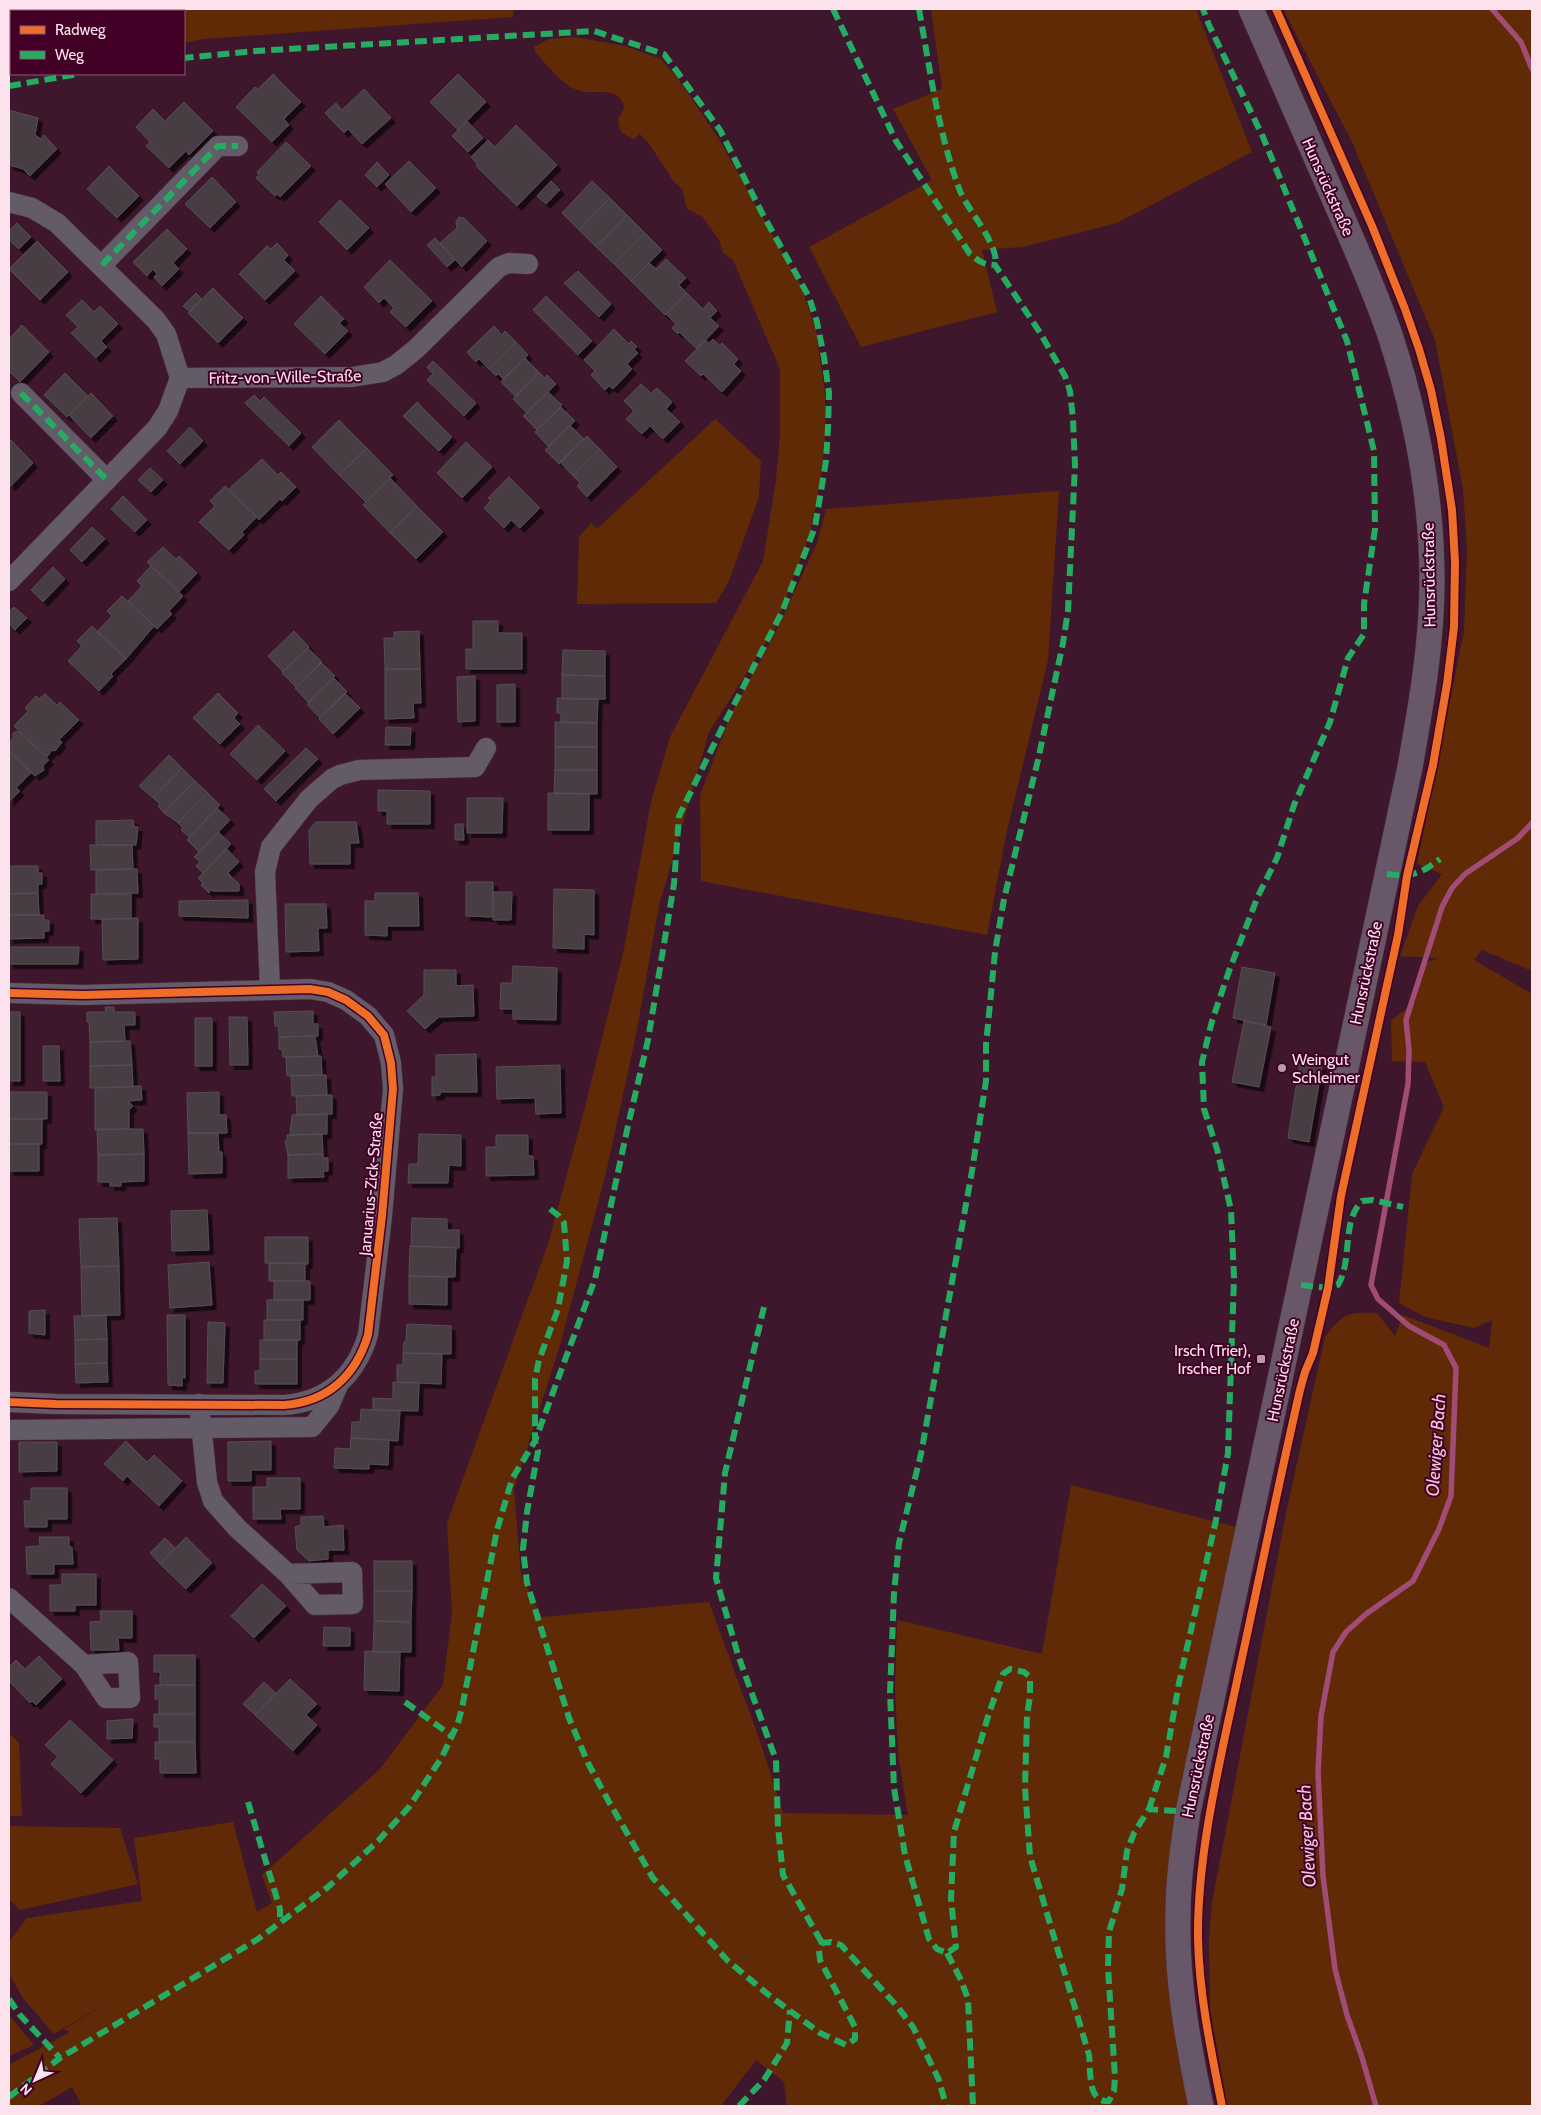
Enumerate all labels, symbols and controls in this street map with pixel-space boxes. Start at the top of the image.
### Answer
legend [10,10,185,75]
text: Radweg [55,21,106,39]
text: Weg [55,46,84,64]
street label: Hunsrückstraße [1298,135,1358,239]
street label: Fritz-von-Wille-Straße [208,366,362,388]
street label: Hunsrückstraße [1419,522,1439,628]
street label: Hunsrückstraße [1346,920,1386,1026]
place label: Weingut Schleimer [1292,1050,1361,1087]
marker: Weingut Schleimer [1276,1062,1288,1074]
street label: Januarius-Zick-Straße [355,1112,387,1257]
street label: Hunsrückstraße [1263,1317,1303,1423]
place label: Irsch (Trier), Irscher Hof [1174,1341,1252,1378]
marker: Irsch (Trier), Irscher Hof [1255,1353,1267,1365]
water label: Olewiger Bach [1421,1393,1451,1497]
street label: Hunsrückstraße [1178,1713,1218,1819]
water label: Olewiger Bach [1293,1784,1321,1888]
north arrow [10,2055,60,2105]
text: N [16,2079,36,2099]

